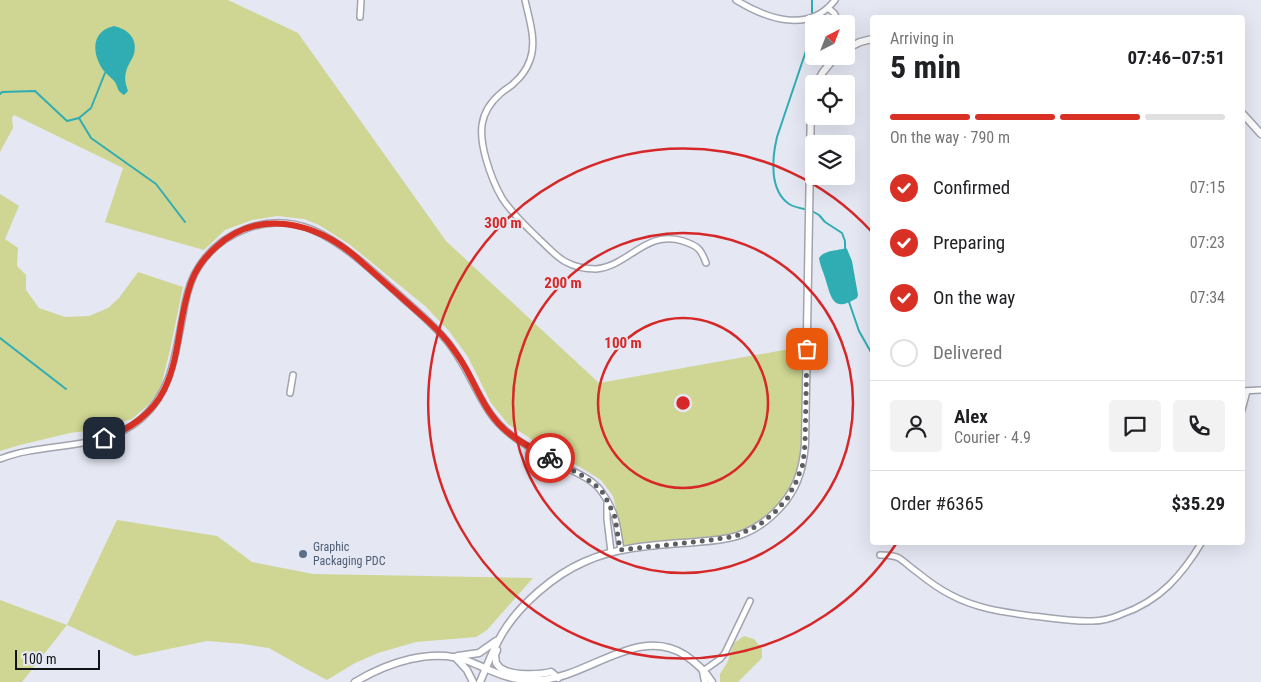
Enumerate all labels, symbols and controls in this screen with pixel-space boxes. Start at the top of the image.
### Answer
north arrow [805,15,855,65]
map controls [805,15,855,185]
text: Arriving in [890,29,954,48]
text: 07:46–07:51 [1127,46,1225,69]
text: 5 min [890,48,961,86]
button: locate [805,75,855,125]
text: On the way · 790 m [890,128,1010,147]
button: layers [805,135,855,185]
icon: check [890,174,918,202]
text: Confirmed [933,176,1010,199]
text: 07:15 [1190,178,1225,197]
text: 300 m [484,214,522,232]
icon: check [890,229,918,257]
text: Preparing [933,231,1005,254]
text: 07:23 [1190,233,1225,252]
text: 200 m [544,274,582,292]
icon: check [890,284,918,312]
text: On the way [933,286,1015,309]
text: 07:34 [1190,288,1225,307]
pin [786,328,828,370]
text: 100 m [604,334,642,352]
icon: bag [793,335,821,363]
text: Delivered [933,341,1002,364]
centre of rings [674,394,692,412]
button: person [890,400,942,452]
button: chat [1109,400,1161,452]
button: phone [1173,400,1225,452]
text: Alex [954,405,988,428]
pin [83,417,125,459]
icon: home [90,424,118,452]
text: Courier · 4.9 [954,428,1031,447]
courier [525,433,575,483]
icon: bike [536,444,564,472]
text: Order #6365 [890,492,983,515]
text: $35.29 [1171,492,1225,515]
place label: Graphic Packaging PDC [313,540,386,568]
marker: Graphic Packaging PDC [297,548,309,560]
scale bar [15,647,100,670]
text: 100 m [22,651,57,667]

